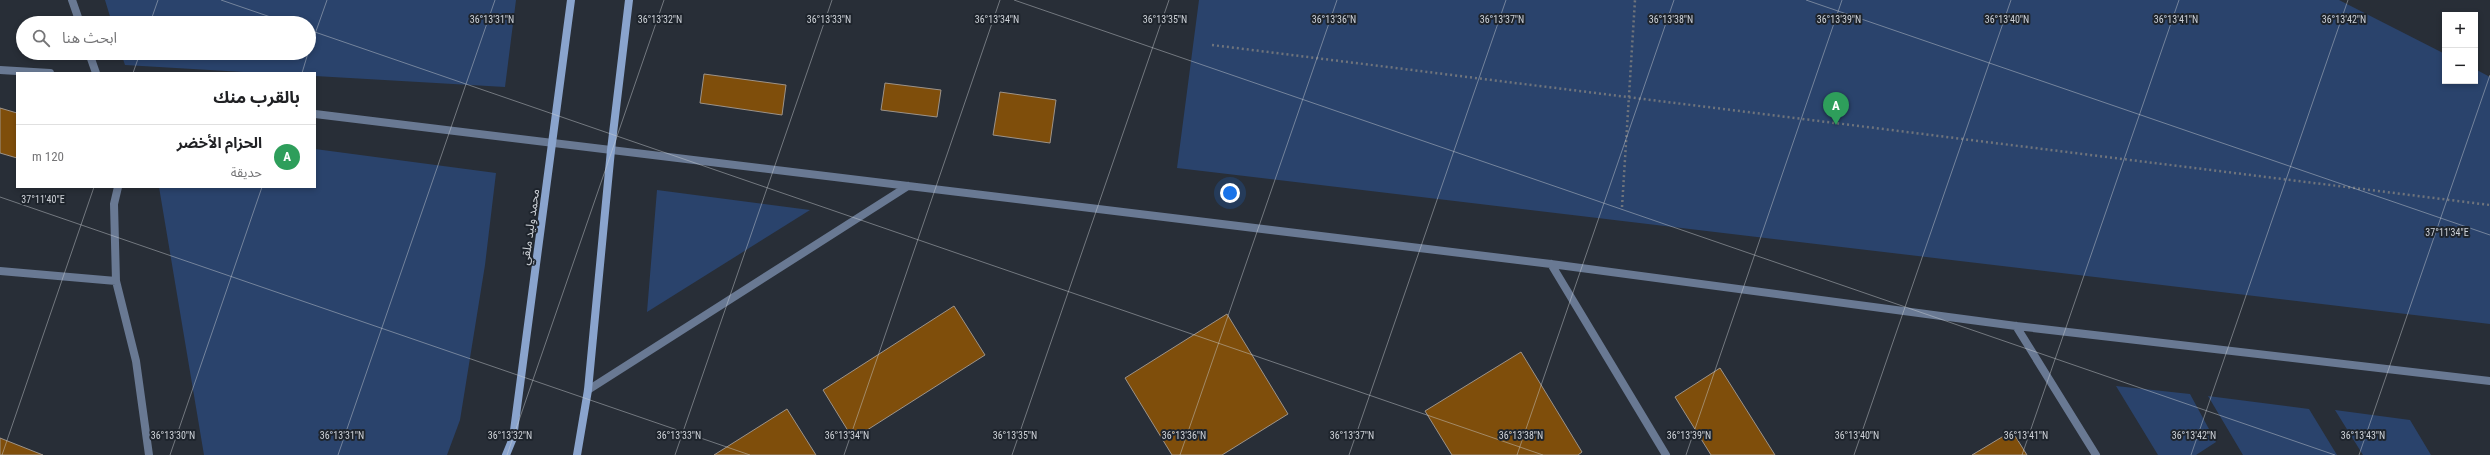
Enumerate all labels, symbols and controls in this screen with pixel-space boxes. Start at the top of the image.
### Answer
map controls [2442,12,2478,84]
button: + [2442,12,2478,48]
text: 36°13'31"N [470,14,514,25]
text: 36°13'32"N [638,14,682,25]
text: 36°13'33"N [807,14,851,25]
text: 36°13'34"N [975,14,1019,25]
text: 36°13'35"N [1143,14,1187,25]
text: 36°13'36"N [1312,14,1356,25]
text: 36°13'37"N [1480,14,1524,25]
text: 36°13'38"N [1649,14,1693,25]
text: 36°13'39"N [1817,14,1861,25]
text: 36°13'40"N [1985,14,2029,25]
text: 36°13'41"N [2154,14,2198,25]
text: 36°13'42"N [2322,14,2366,25]
search box [16,16,316,60]
icon: search [30,27,52,49]
text: ابحث هنا [62,29,117,47]
button: − [2442,48,2478,84]
text: بالقرب منك [213,87,300,107]
pin: A [1823,92,1849,125]
text: الحزام الأخضر [177,134,262,152]
text: 120 m [32,149,64,164]
text: A [283,149,291,164]
text: حديقة [231,165,262,180]
your location [1220,183,1240,203]
street label: محمد وليد ملقي [518,188,545,266]
text: 37°11'40"E [21,194,65,205]
text: 37°11'34"E [2425,227,2469,238]
text: 36°13'30"N [151,430,195,441]
text: 36°13'31"N [320,430,364,441]
text: 36°13'32"N [488,430,532,441]
text: 36°13'33"N [657,430,701,441]
text: 36°13'34"N [825,430,869,441]
text: 36°13'35"N [993,430,1037,441]
text: 36°13'36"N [1162,430,1206,441]
text: 36°13'37"N [1330,430,1374,441]
text: 36°13'38"N [1499,430,1543,441]
text: 36°13'39"N [1667,430,1711,441]
text: 36°13'40"N [1835,430,1879,441]
text: 36°13'41"N [2004,430,2048,441]
text: 36°13'42"N [2172,430,2216,441]
text: 36°13'43"N [2341,430,2385,441]

